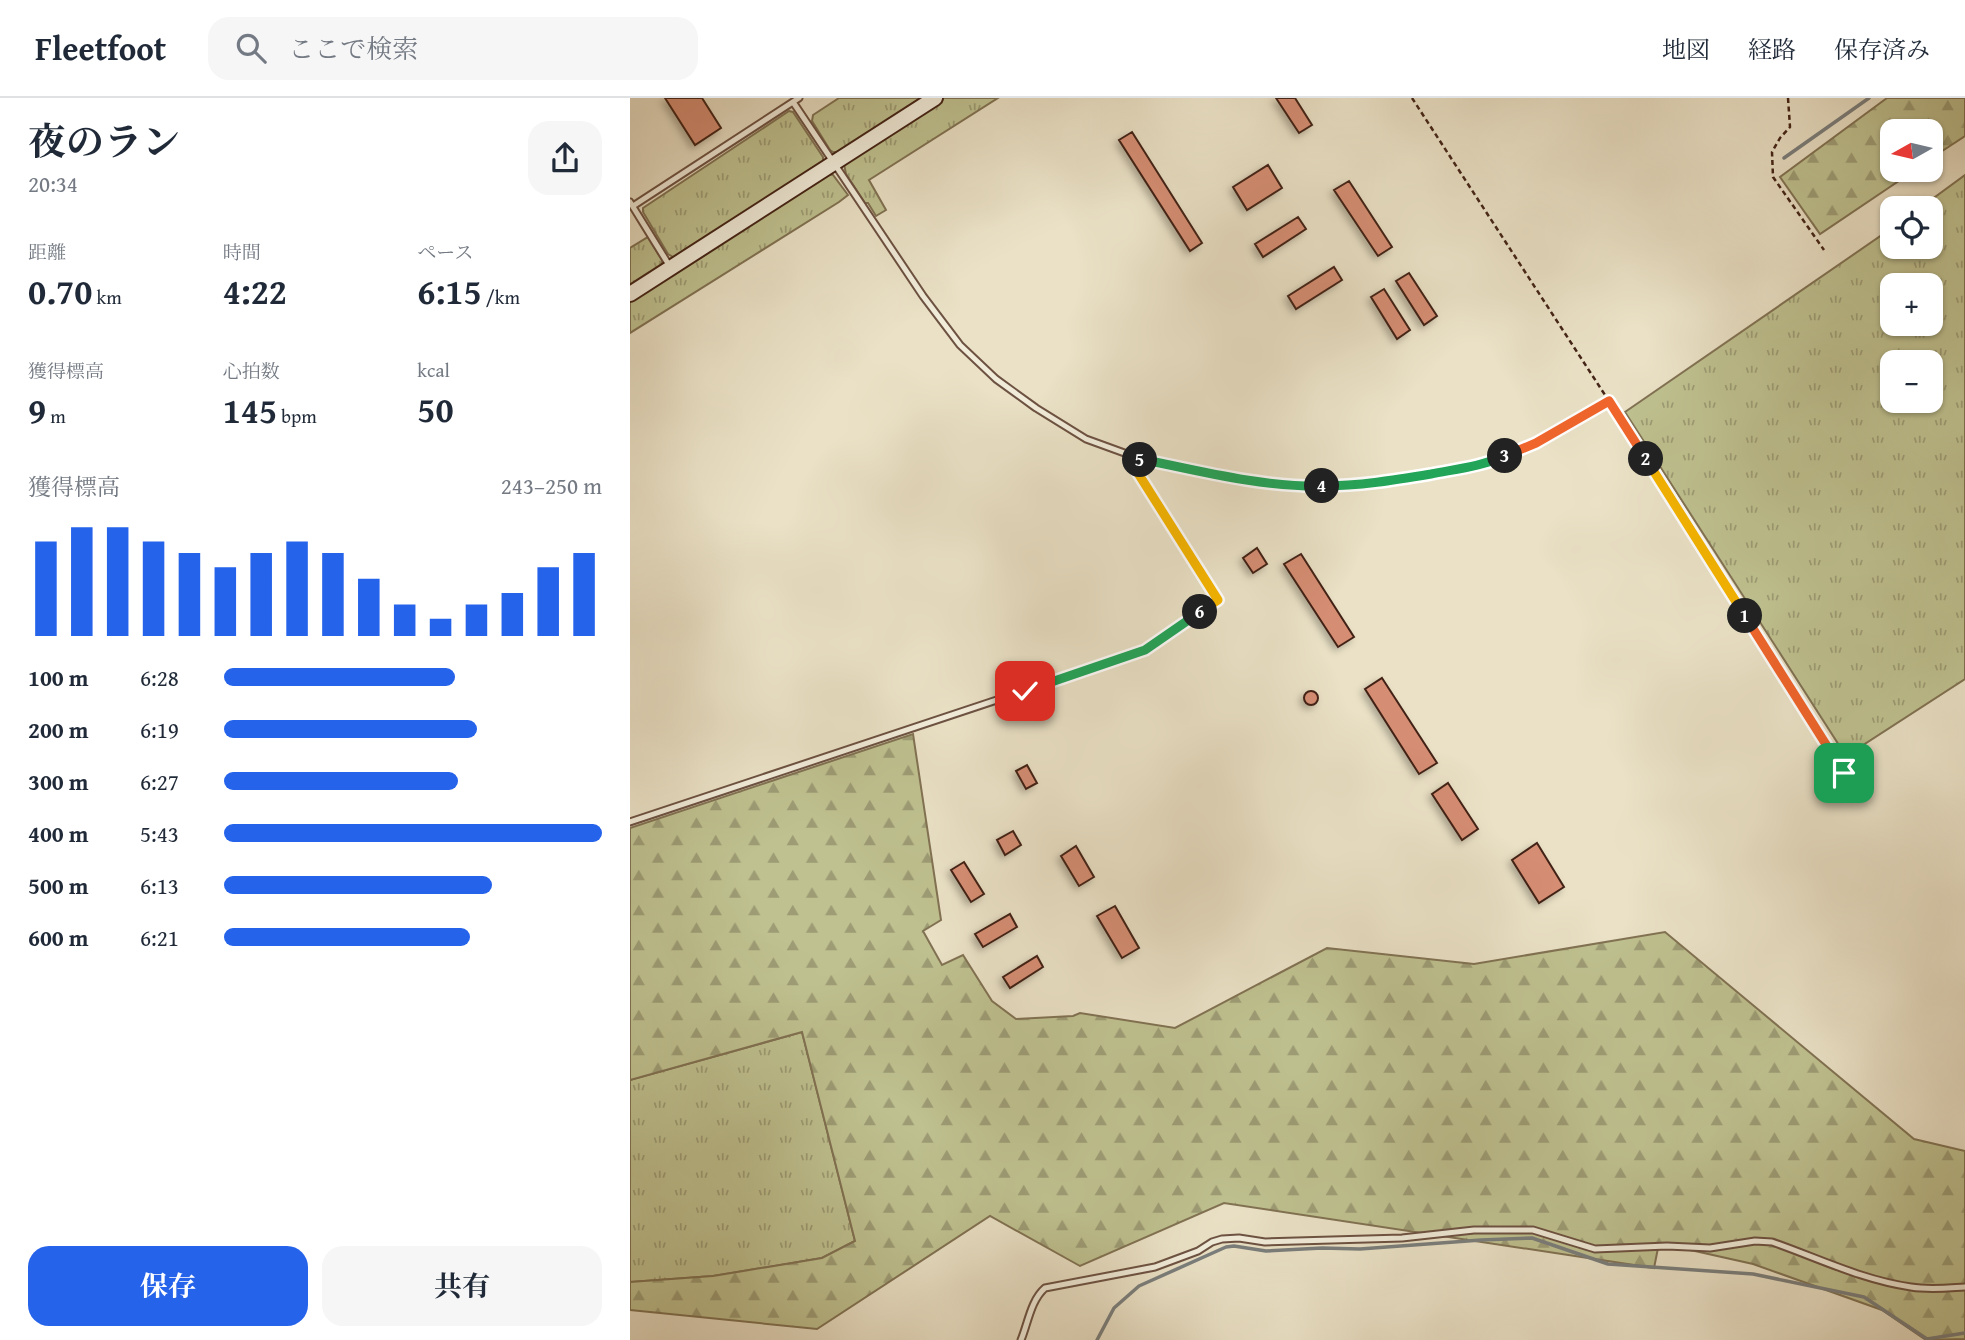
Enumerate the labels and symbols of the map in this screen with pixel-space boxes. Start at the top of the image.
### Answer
north arrow [1880,119,1942,182]
pin: 3 [1488,438,1522,474]
pin: 5 [1122,442,1158,478]
pin: 2 [1628,442,1664,476]
pin: 4 [1304,468,1340,504]
pin: 6 [1182,594,1218,630]
pin: 1 [1728,598,1762,634]
pin [995,661,1055,721]
pin [1814,743,1874,803]

